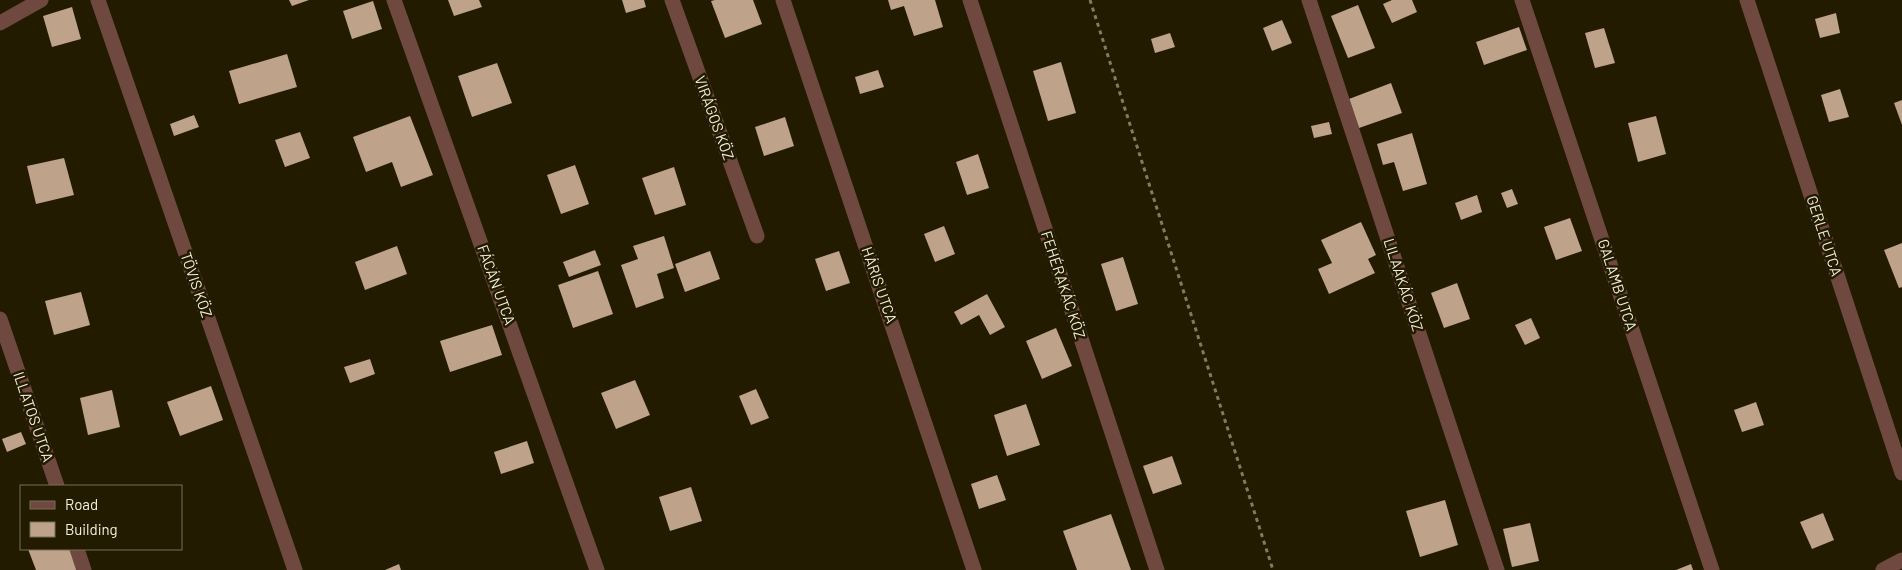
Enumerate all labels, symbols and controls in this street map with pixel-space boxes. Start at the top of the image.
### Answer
street label: VIRÁGOS KÖZ [691,73,738,162]
street label: GERLE UTCA [1803,193,1846,278]
street label: FEHÉRAKÁC KÖZ [1038,228,1090,341]
street label: LILAAKÁC KÖZ [1380,236,1427,334]
street label: GALAMB UTCA [1595,237,1641,333]
street label: FÁCÁN UTCA [474,242,520,327]
street label: HÁRIS UTCA [858,244,901,325]
street label: TÖVIS KÖZ [177,250,217,320]
street label: ILLATOS UTCA [10,369,58,464]
legend [20,485,182,550]
text: Road [65,495,98,513]
text: Building [65,520,118,538]

